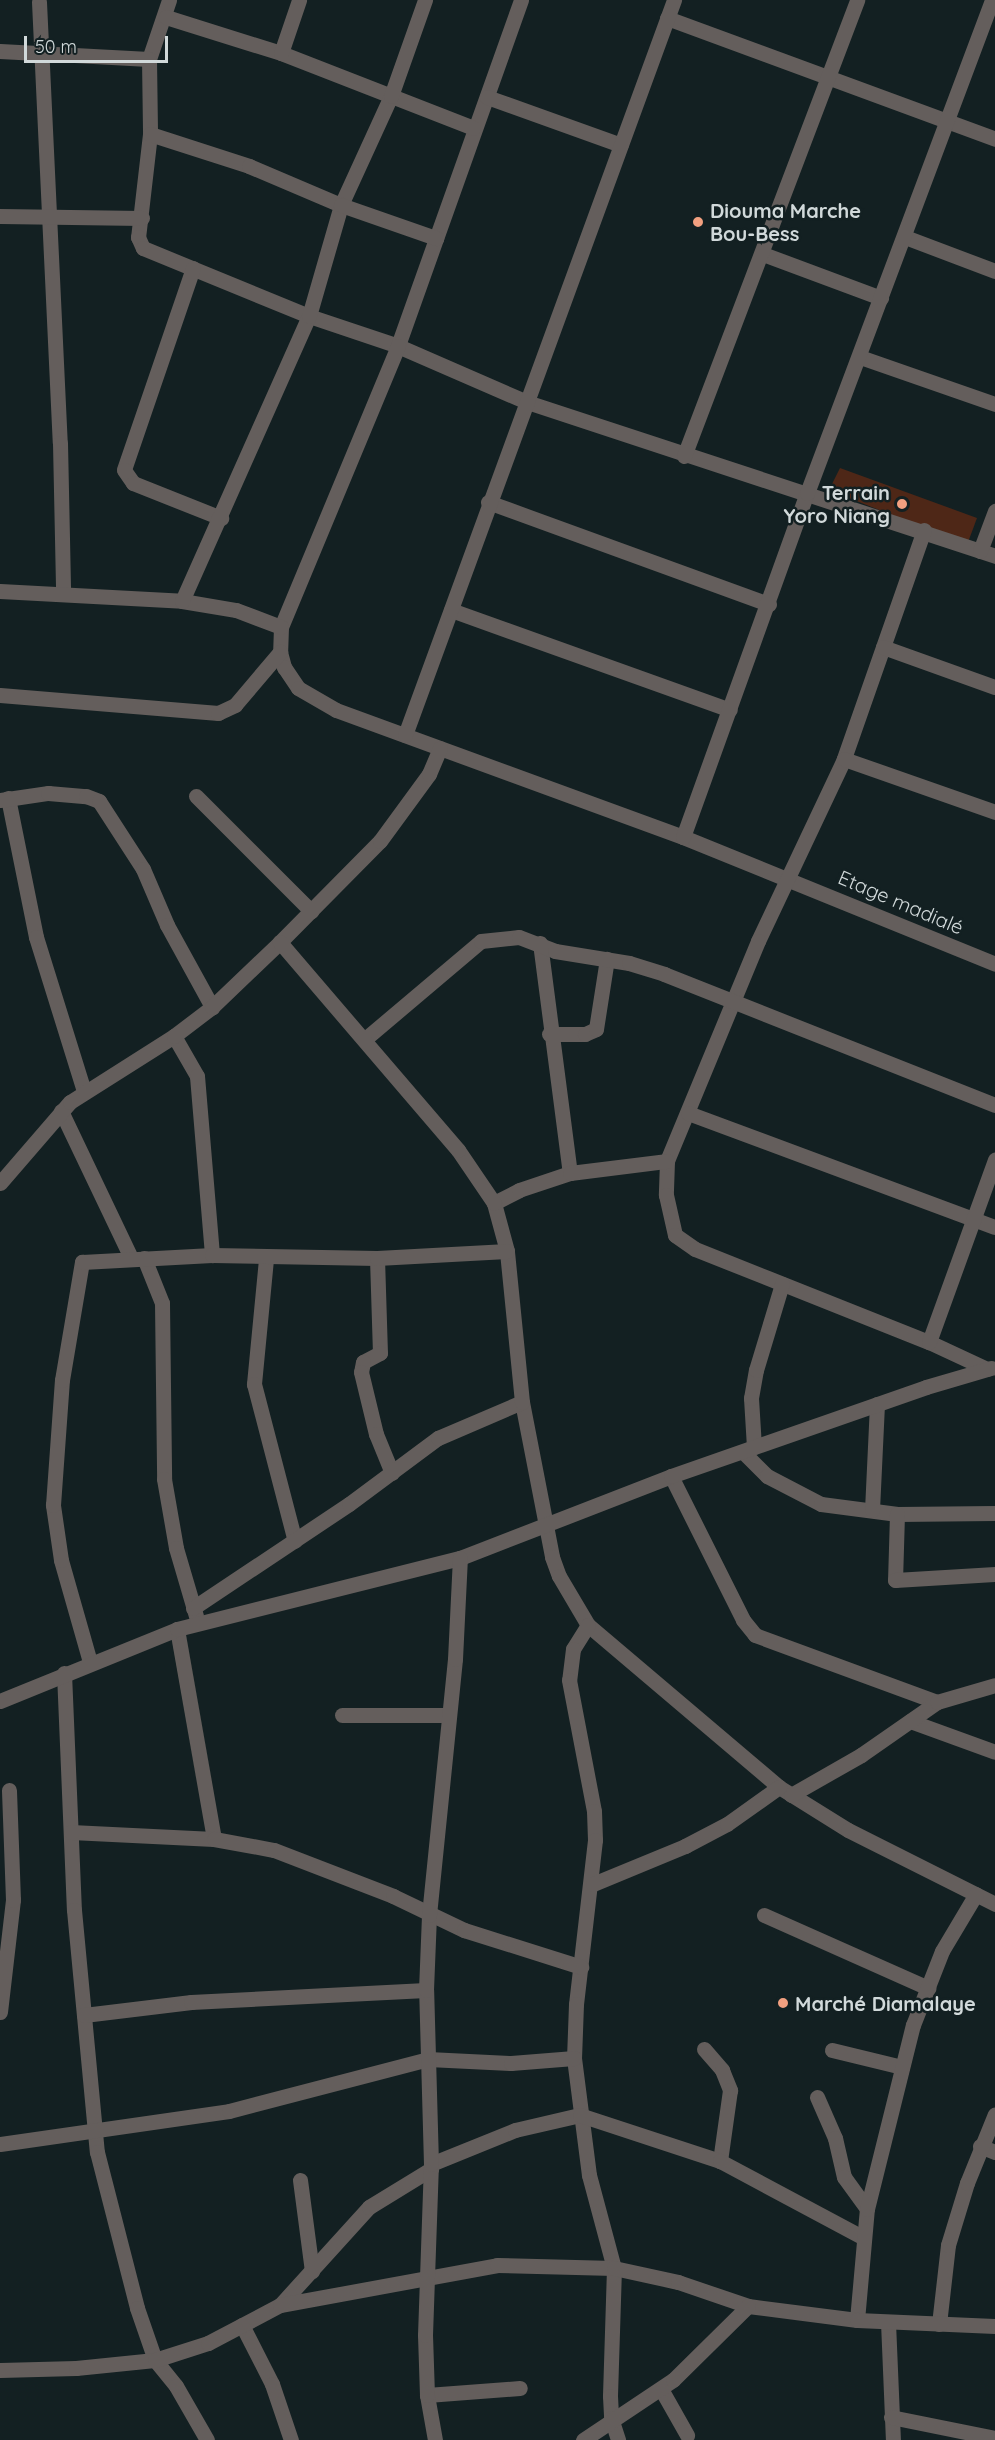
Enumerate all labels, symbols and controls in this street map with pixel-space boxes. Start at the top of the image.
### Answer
scale bar [27,24,171,62]
text: 50 m [35,35,77,58]
place label: Diouma Marche Bou-Bess [710,198,861,245]
marker: Diouma Marche Bou-Bess [691,215,705,229]
place label: Terrain Yoro Niang [783,480,890,527]
marker: Terrain Yoro Niang [895,497,909,511]
street label: Etage madialé [835,865,967,939]
place label: Marché Diamalaye [795,1991,976,2015]
marker: Marché Diamalaye [776,1996,790,2010]

